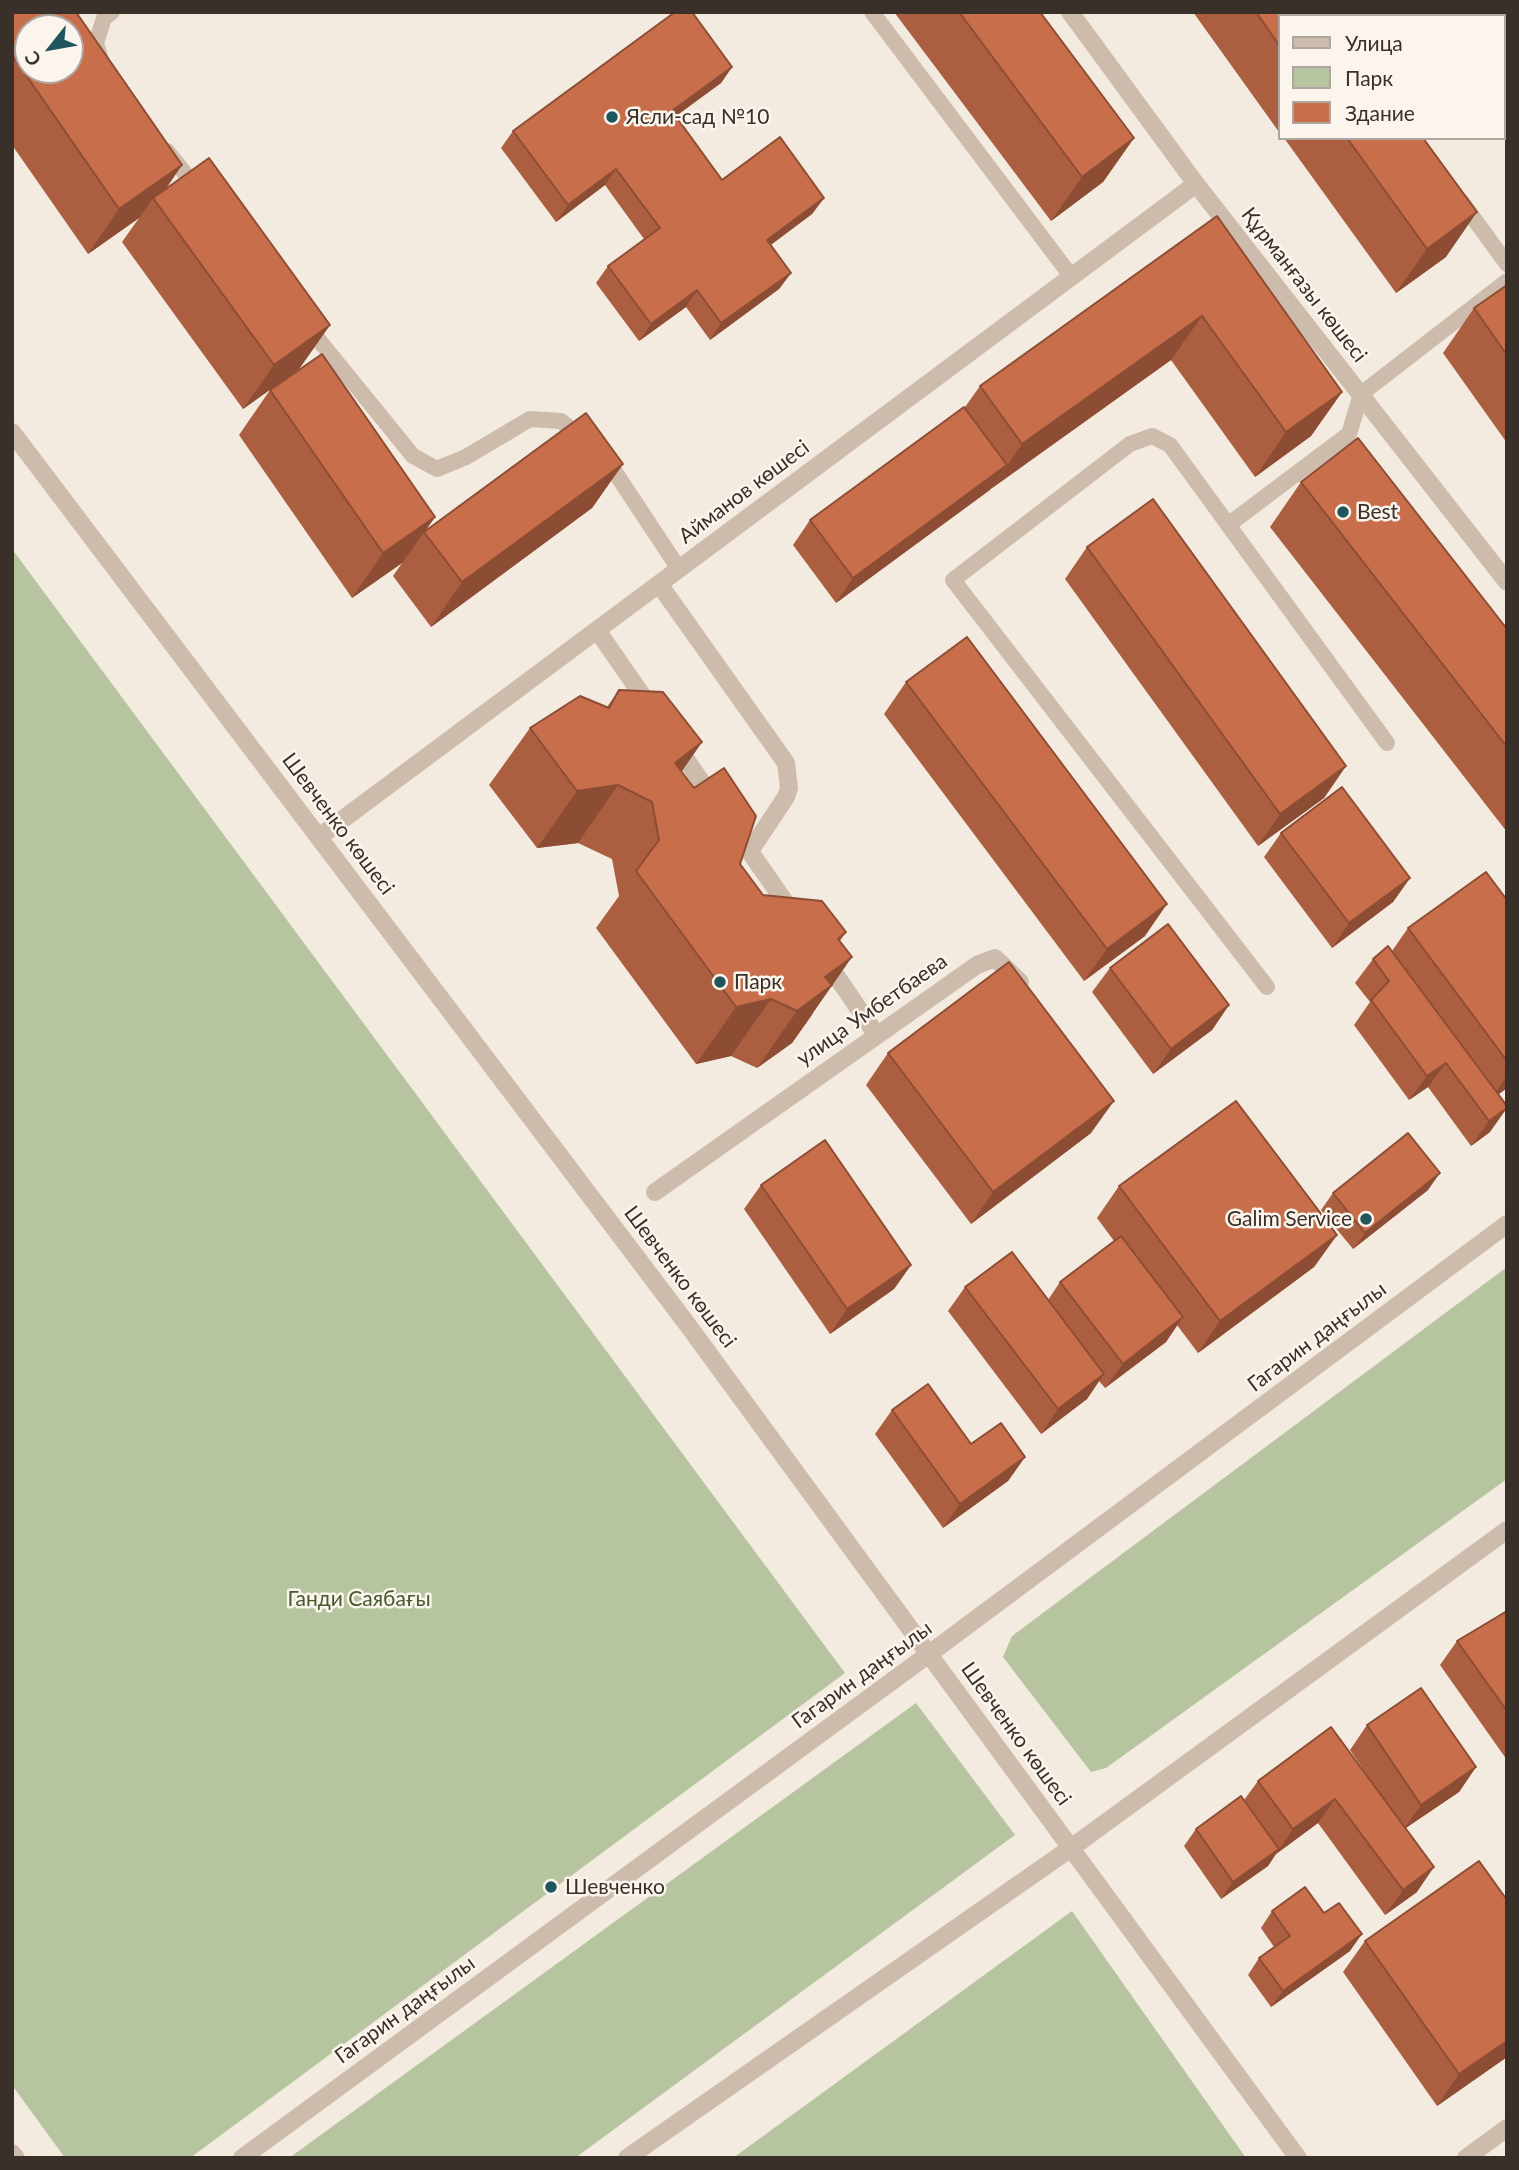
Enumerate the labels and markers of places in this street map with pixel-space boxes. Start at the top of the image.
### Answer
place label: Ясли-сад №10 [626,104,769,130]
marker: Ясли-сад №10 [604,109,620,125]
place label: Best [1357,499,1398,525]
marker: Best [1335,504,1351,520]
place label: Парк [734,969,782,995]
marker: Парк [712,974,728,990]
place label: Galim Service [1227,1206,1352,1232]
marker: Galim Service [1358,1211,1374,1227]
place label: Шевченко [565,1874,665,1900]
marker: Шевченко [543,1879,559,1895]

